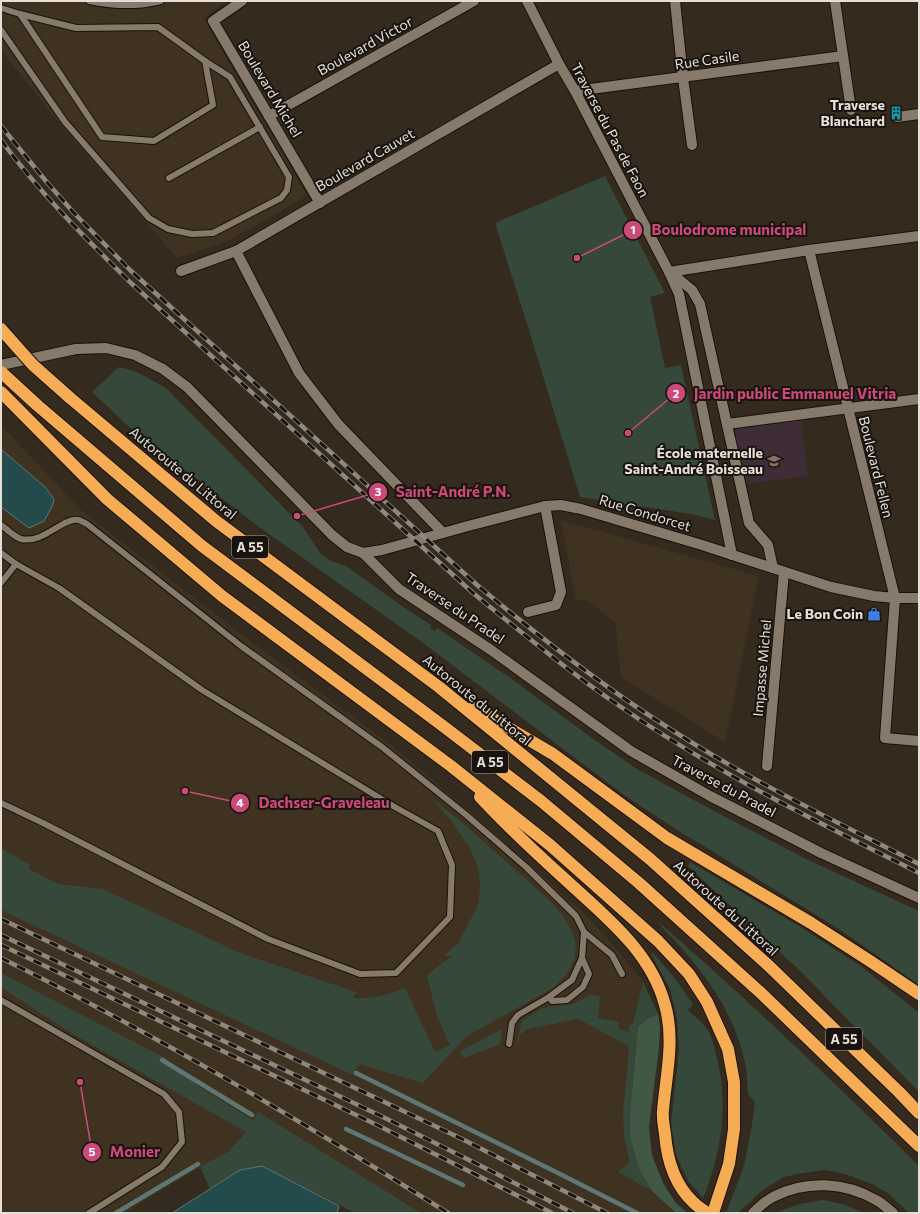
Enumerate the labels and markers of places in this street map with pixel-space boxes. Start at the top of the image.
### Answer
place label: Traverse Blanchard [820,96,885,129]
building icon: Traverse Blanchard [888,105,904,121]
callout: Boulodrome municipal [623,216,814,243]
callout: Jardin public Emmanuel Vitria [666,380,905,407]
place label: École maternelle Saint-André Boisseau [624,444,763,477]
school or university icon: École maternelle Saint-André Boisseau [766,453,782,469]
callout: Saint-André P.N. [368,478,519,505]
place label: Le Bon Coin [786,605,863,622]
shop icon: Le Bon Coin [866,606,882,622]
callout: Dachser-Graveleau [230,789,397,816]
callout: Monier [82,1138,168,1165]

